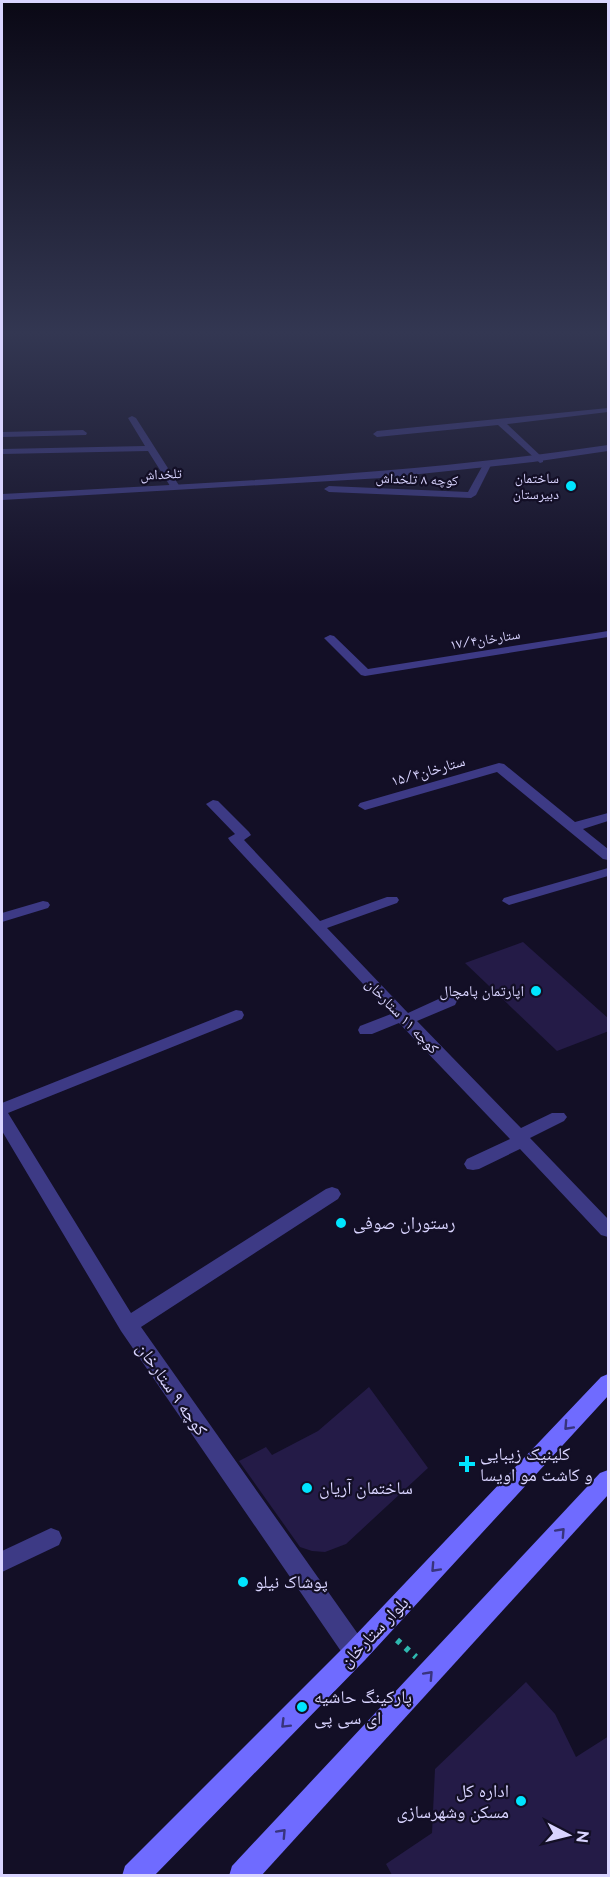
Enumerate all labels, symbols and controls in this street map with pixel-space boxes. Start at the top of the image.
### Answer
street label: تلخداش [140,465,182,484]
street label: کوچه ۸ تلخداش [375,470,459,489]
place label: ساختمان دبیرستان [513,470,559,503]
marker: ساختمان دبیرستان [564,479,578,493]
street label: ستارخان۱۷/۴ [449,626,522,653]
street label: ستارخان۱۵/۴ [389,752,468,791]
street label: کوچه ۱۱ ستارخان [361,975,442,1058]
place label: اپارتمان پامچال [439,982,524,1001]
marker: اپارتمان پامچال [529,984,543,998]
place label: رستوران صوفی [353,1212,456,1234]
marker: رستوران صوفی [334,1216,348,1230]
street label: کوچه ۹ ستارخان [132,1338,213,1440]
one-way arrow [565,1419,576,1430]
place label: کلینیک زیبایی و کاشت مو اویسا [480,1443,593,1485]
marker: کلینیک زیبایی و کاشت مو اویسا [458,1455,476,1473]
place label: ساختمان آریان [319,1477,413,1499]
marker: ساختمان آریان [300,1481,314,1495]
one-way arrow [554,1528,565,1539]
one-way arrow [431,1561,442,1572]
place label: پوشاک نیلو [255,1571,328,1593]
marker: پوشاک نیلو [236,1575,250,1589]
street label: بلوار ستارخان [335,1592,413,1672]
one-way arrow [422,1671,433,1681]
place label: پارکینگ حاشیه ای سی پی [314,1686,412,1729]
marker: پارکینگ حاشیه ای سی پی [295,1700,309,1714]
one-way arrow [281,1717,292,1727]
place label: اداره کل مسکن وشهرسازی [397,1780,509,1823]
marker: اداره کل مسکن وشهرسازی [514,1794,528,1808]
north arrow [538,1805,598,1865]
one-way arrow [275,1829,286,1839]
text: N [572,1830,593,1844]

